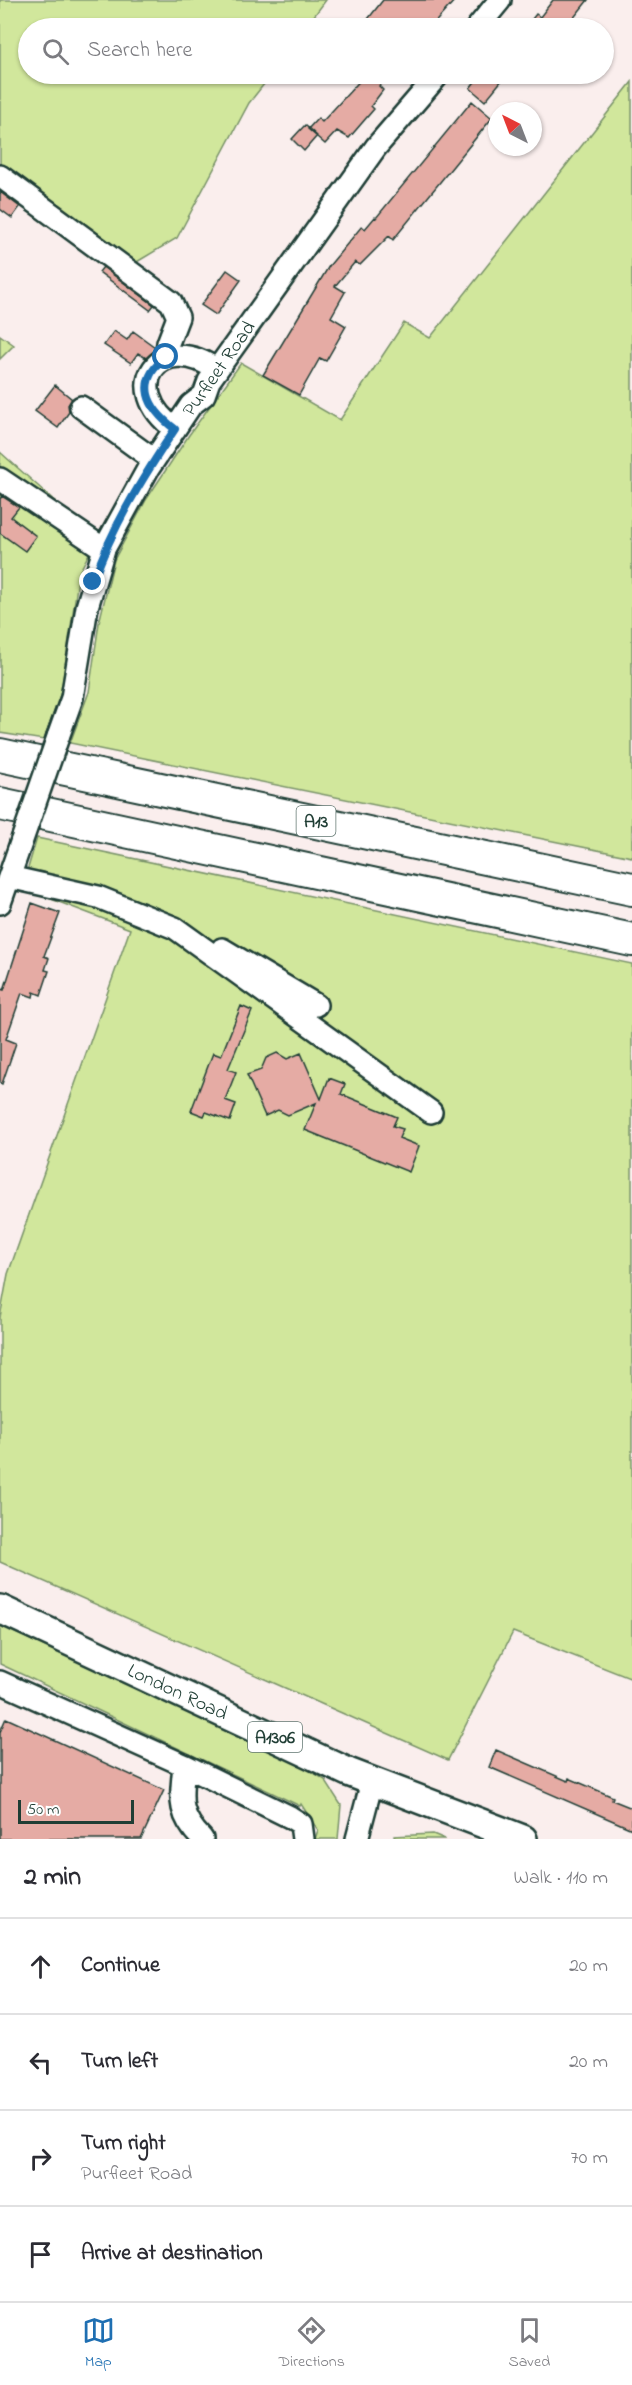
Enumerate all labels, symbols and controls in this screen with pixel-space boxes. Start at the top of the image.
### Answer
search box [18,18,614,84]
icon: search [39,35,72,68]
text: Search here [87,35,192,67]
north arrow [488,102,542,156]
street label: Purfleet Road [176,316,264,423]
route start [152,343,178,369]
route end [79,568,105,594]
road number: A13 [296,806,336,836]
street label: London Road [122,1657,232,1729]
road number: A1306 [248,1722,302,1752]
scale bar [18,1797,134,1824]
text: 50 m [27,1798,59,1822]
text: 2 min [24,1859,81,1897]
text: Walk · 110 m [513,1864,608,1893]
icon: ahead [24,1950,57,1983]
text: Continue [81,1950,160,1982]
text: 20 m [569,1952,608,1981]
icon: left [24,2046,57,2079]
text: Turn left [81,2046,158,2078]
text: 20 m [569,2048,608,2077]
text: Turn right [81,2128,166,2160]
icon: right [24,2142,57,2175]
text: 70 m [571,2144,608,2173]
text: Purfleet Road [81,2160,192,2189]
icon: arrive [24,2238,57,2271]
text: Arrive at destination [81,2238,263,2270]
tab: Map [82,2314,115,2374]
tab: Directions [278,2314,345,2374]
tab: Saved [508,2314,550,2374]

